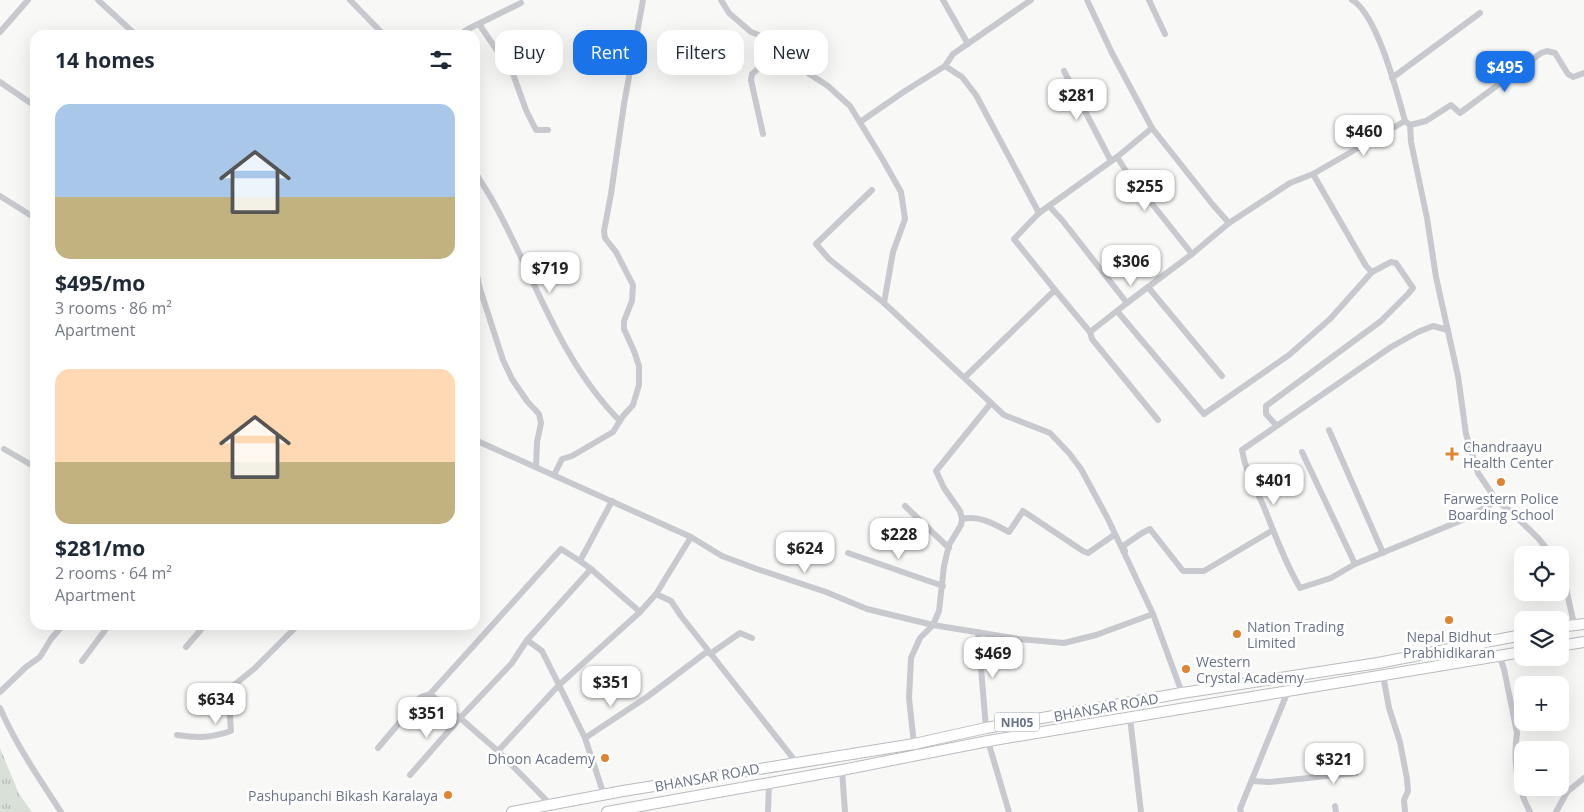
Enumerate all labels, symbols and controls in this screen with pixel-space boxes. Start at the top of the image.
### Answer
chip: Buy [495,30,563,75]
chip: Rent [573,30,647,75]
chip: Filters [657,30,744,75]
chip: New [754,30,828,75]
text: 14 homes [55,46,155,74]
icon: filters [427,46,455,74]
pin: $495 [1475,51,1535,93]
text: $495 [1487,56,1523,78]
pin: $281 [1047,78,1107,121]
text: $281 [1059,84,1095,106]
pin: $460 [1334,114,1394,157]
text: $460 [1346,120,1382,142]
icon: home [210,137,300,227]
pin: $255 [1115,170,1175,212]
text: $255 [1127,175,1163,197]
pin: $306 [1101,244,1161,287]
text: $306 [1113,250,1149,272]
pin: $719 [520,252,580,294]
text: $719 [532,257,568,279]
text: $495/mo [55,269,145,297]
text: 3 rooms · 86 m² [55,297,172,319]
text: Apartment [55,319,135,341]
icon: home [210,402,300,492]
place label: Chandraayu Health Center [1463,437,1554,472]
marker: Chandraayu Health Center [1445,447,1459,461]
pin: $401 [1244,464,1304,506]
text: $401 [1256,469,1292,491]
marker: Farwestern Police Boarding School [1495,476,1507,488]
place label: Farwestern Police Boarding School [1443,489,1559,524]
pin: $228 [869,518,929,560]
text: $228 [881,523,917,545]
pin: $624 [775,532,835,574]
text: $281/mo [55,534,145,562]
text: $624 [787,537,823,559]
map controls [1514,546,1569,796]
button: locate [1514,546,1569,601]
text: 2 rooms · 64 m² [55,562,172,584]
text: Apartment [55,584,135,606]
button: layers [1514,611,1569,666]
marker: Nepal Bidhut Prabhidikaran [1443,614,1455,626]
place label: Nation Trading Limited [1247,617,1344,652]
place label: Nepal Bidhut Prabhidikaran [1403,627,1495,662]
marker: Nation Trading Limited [1231,628,1243,640]
pin: $469 [963,636,1023,679]
text: $469 [975,642,1011,664]
place label: Western Crystal Academy [1196,652,1305,687]
marker: Western Crystal Academy [1180,663,1192,675]
pin: $351 [581,666,641,708]
text: $351 [593,671,629,693]
button: + [1514,676,1569,731]
pin: $634 [186,682,246,725]
text: $634 [198,688,234,710]
street label: BHANSAR ROAD [1052,688,1160,726]
pin: $351 [397,696,457,739]
text: $351 [409,702,445,724]
road number: NH05 [994,712,1040,732]
button: − [1514,741,1569,796]
pin: $321 [1304,742,1364,785]
text: $321 [1316,748,1352,770]
place label: Dhoon Academy [487,749,596,768]
marker: Dhoon Academy [599,752,611,764]
street label: BHANSAR ROAD [653,758,761,796]
place label: Pashupanchi Bikash Karalaya [248,786,438,805]
marker: Pashupanchi Bikash Karalaya [442,789,454,801]

